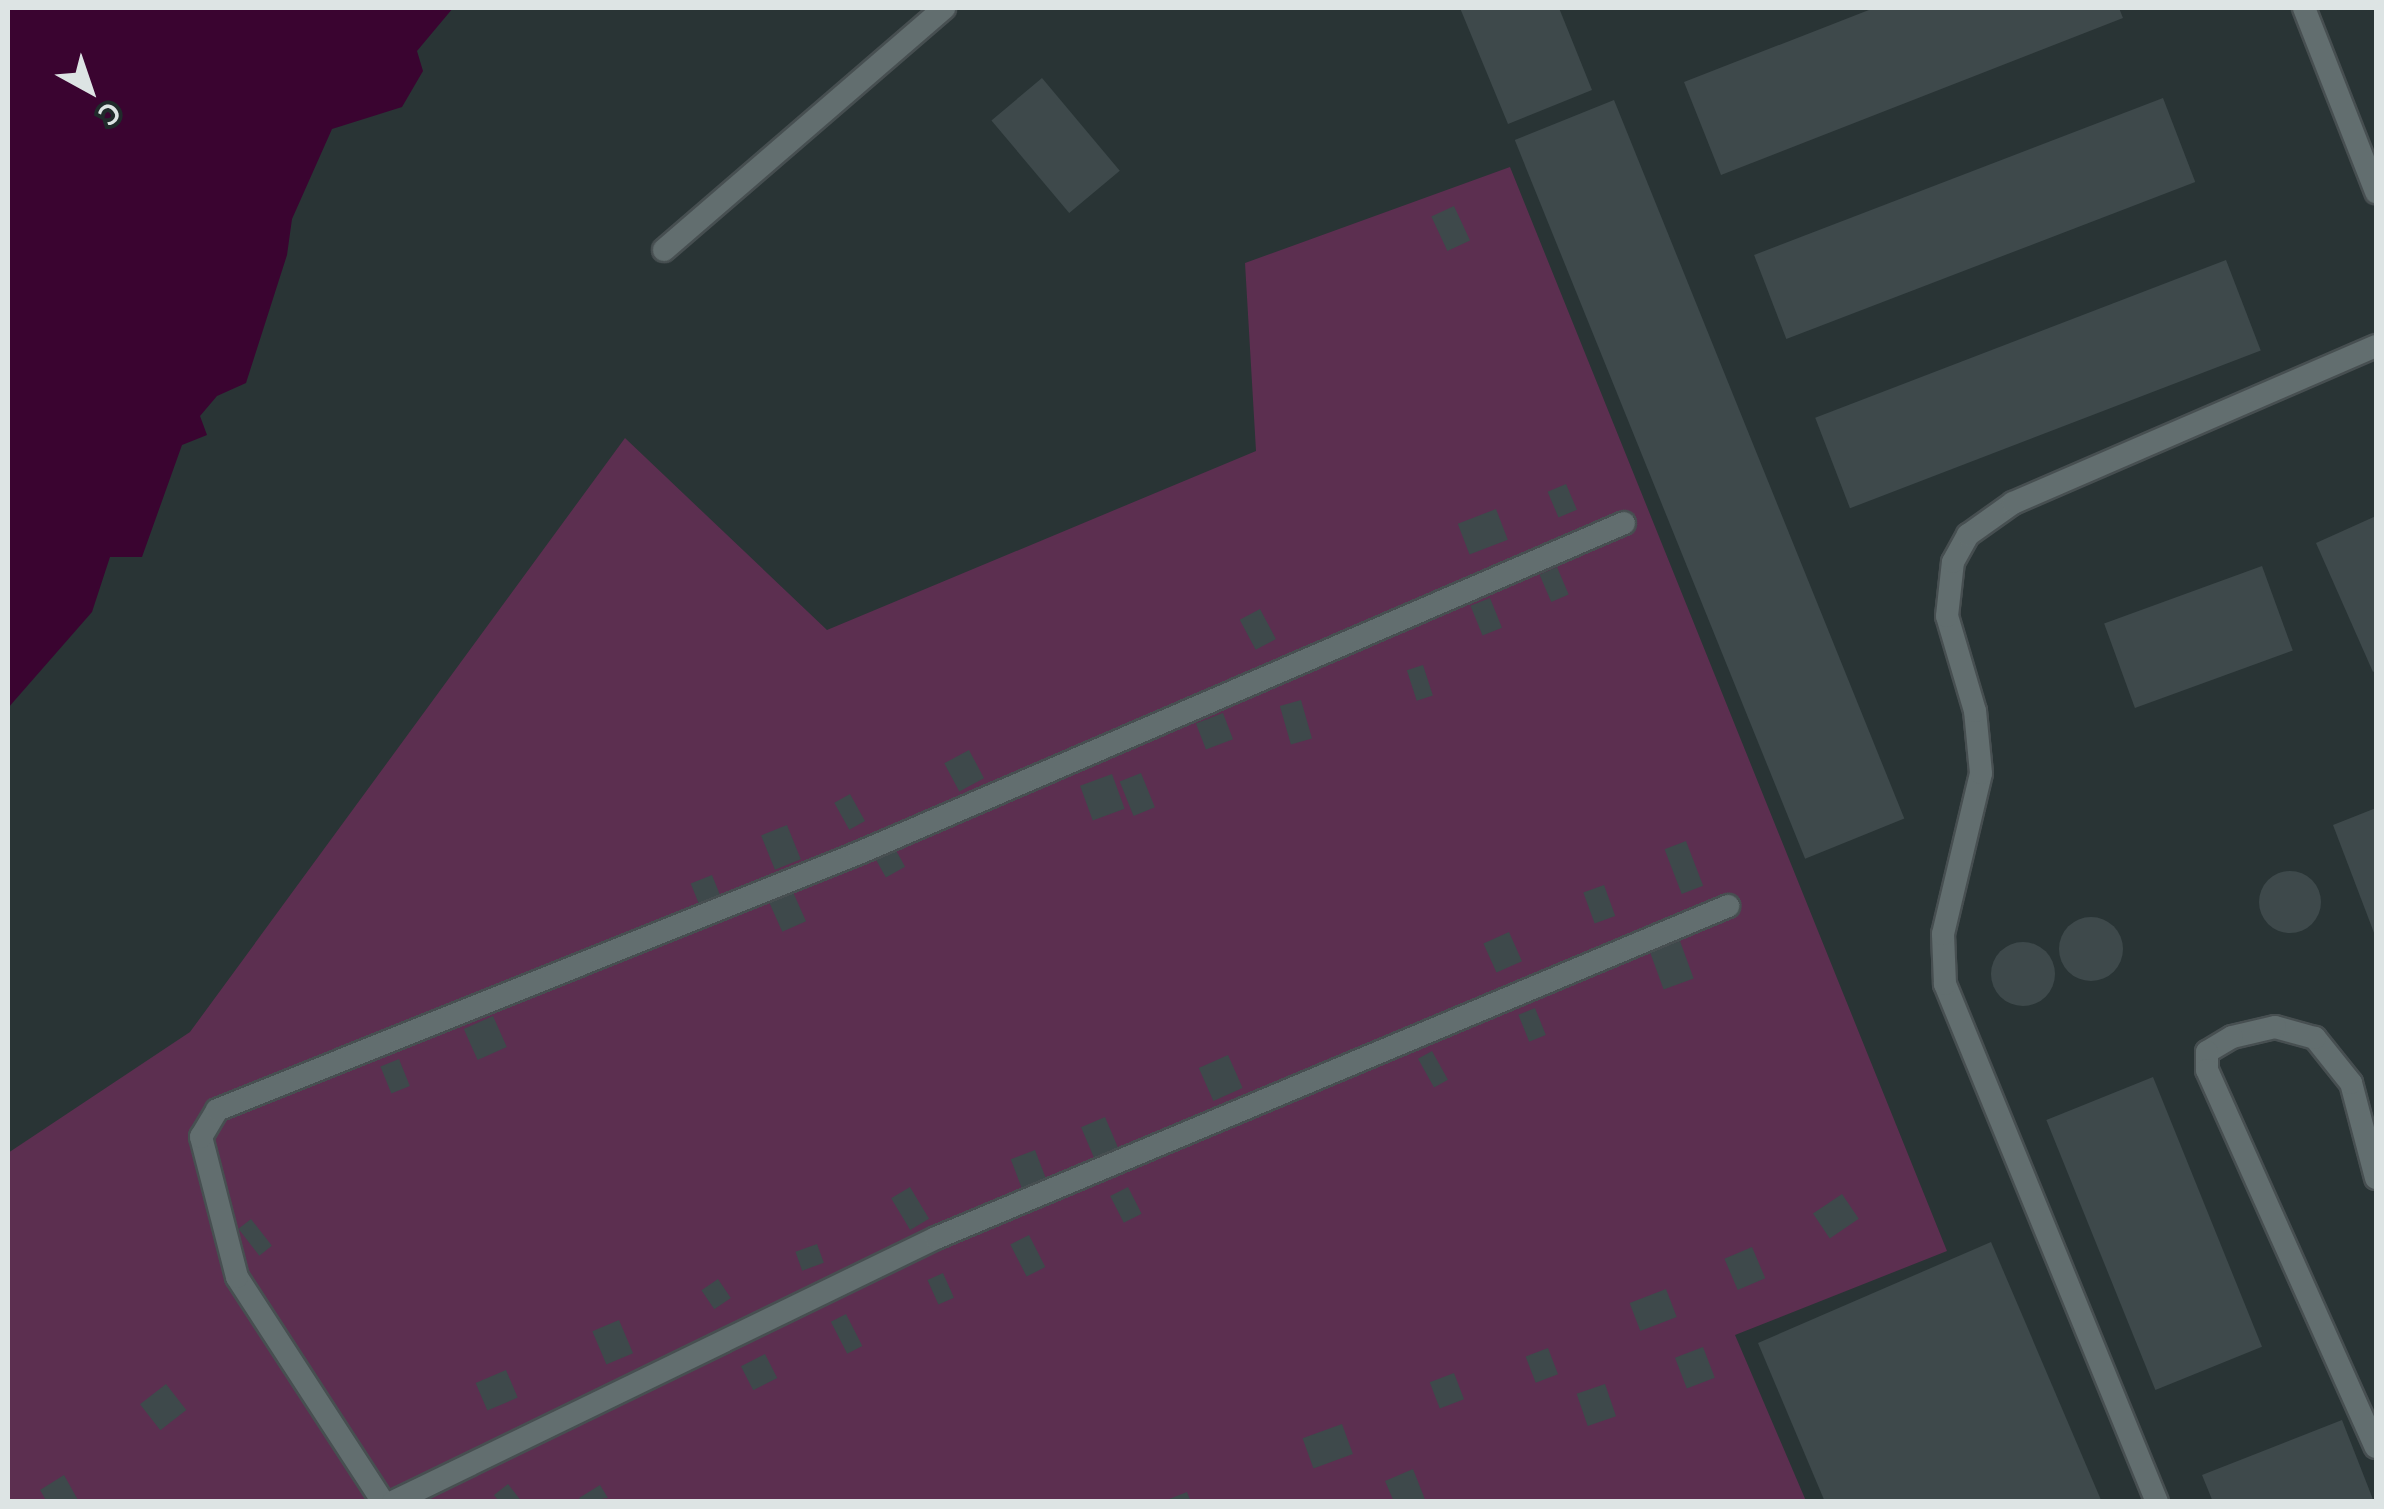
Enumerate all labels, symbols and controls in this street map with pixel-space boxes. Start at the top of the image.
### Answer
north arrow [40,40,140,140]
text: С [90,92,129,134]

